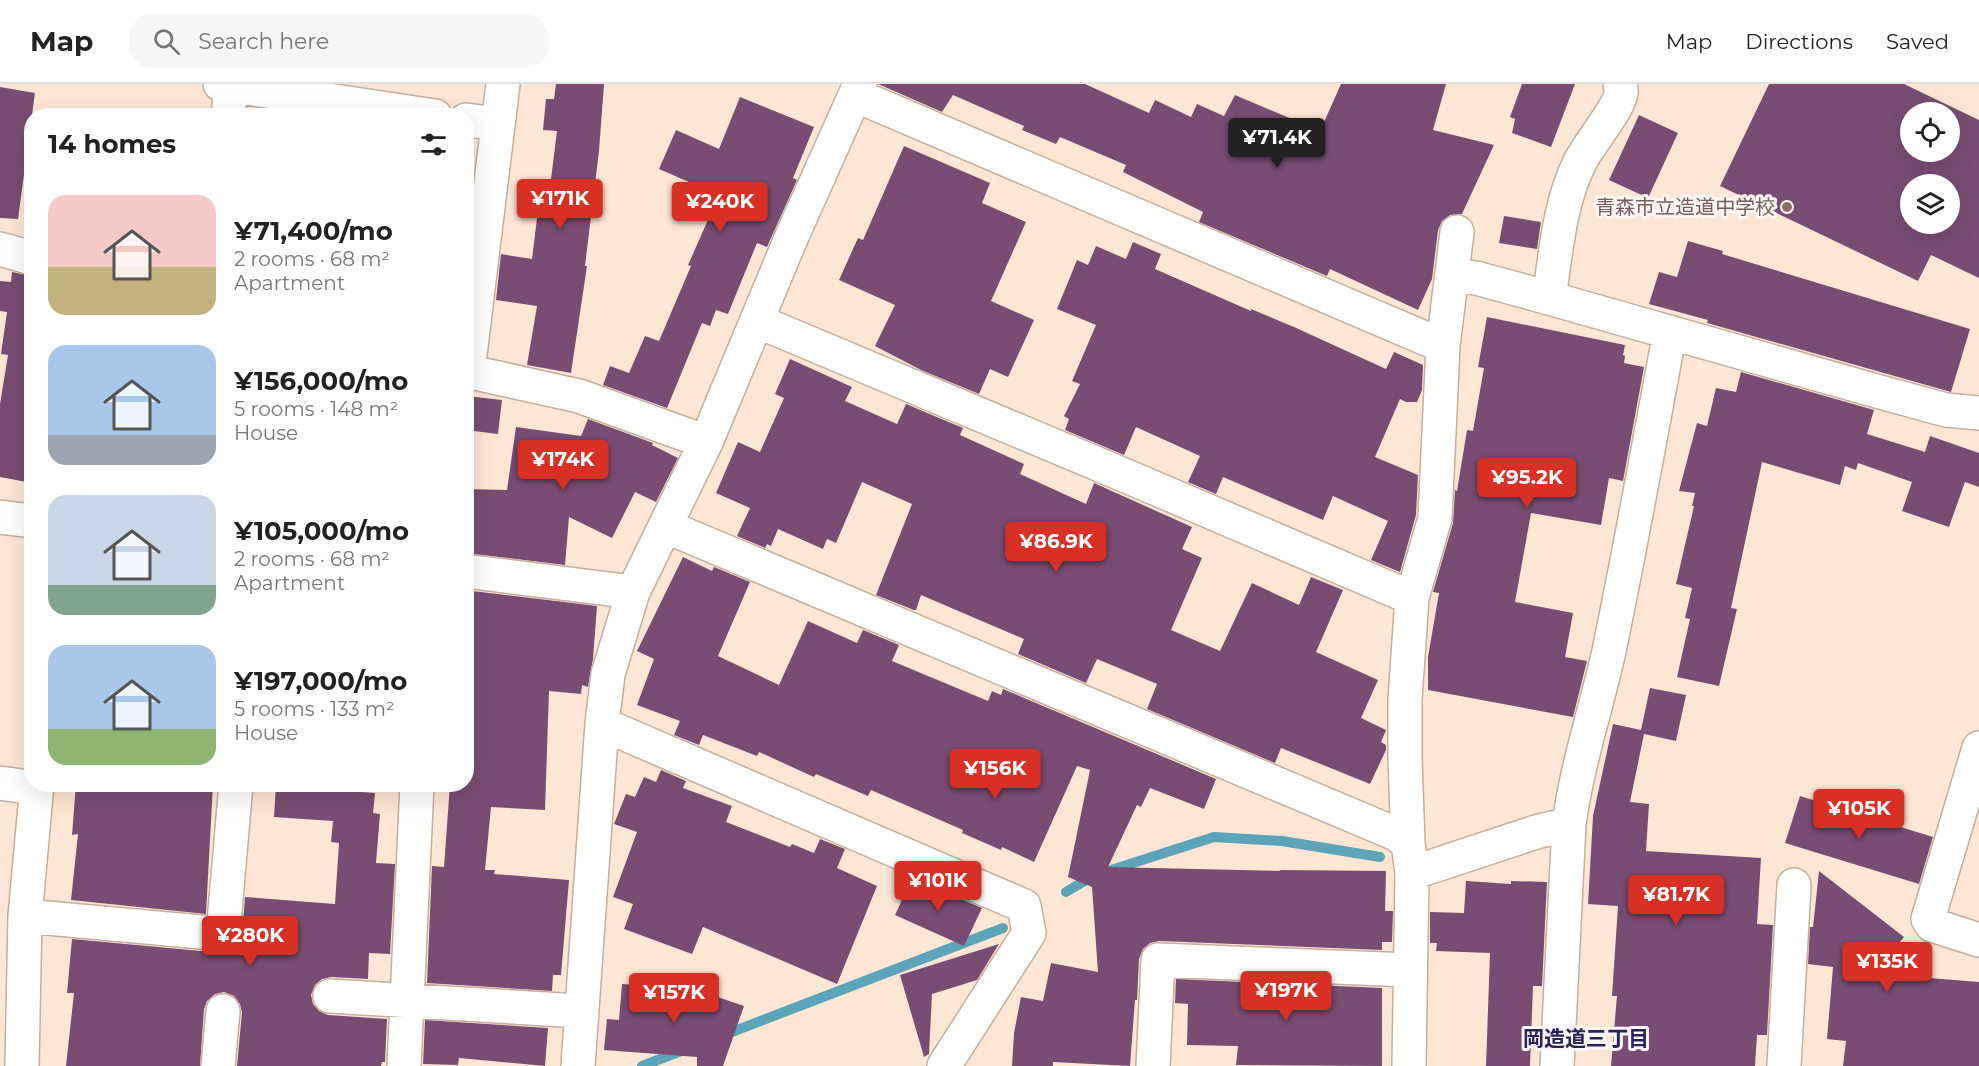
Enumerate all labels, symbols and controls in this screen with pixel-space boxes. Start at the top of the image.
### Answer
search box [129,14,549,68]
text: Map [30,24,93,58]
icon: search [150,25,183,58]
text: Search here [198,28,329,55]
text: Map [1666,29,1712,54]
text: Directions [1745,29,1853,54]
text: Saved [1886,29,1949,54]
map controls [1900,102,1960,234]
button: locate [1900,102,1960,162]
pin: ¥71.4K [1228,118,1326,169]
text: ¥71.4K [1242,125,1312,149]
text: 14 homes [48,128,176,160]
icon: filters [417,128,450,161]
button: layers [1900,174,1960,234]
pin: ¥171K [518,179,602,230]
pin: ¥240K [678,182,762,233]
text: ¥171K [531,186,589,210]
text: ¥240K [686,189,754,213]
place label: 青森市立造道中学校 [1595,195,1775,219]
marker: 青森市立造道中学校 [1780,200,1794,214]
text: ¥71,400/mo [234,215,393,247]
icon: home [96,219,168,291]
text: 2 rooms · 68 m² [234,247,390,271]
text: Apartment [234,271,345,295]
text: ¥156,000/mo [234,365,408,397]
icon: home [96,369,168,441]
text: 5 rooms · 148 m² [234,397,398,421]
text: House [234,421,298,445]
pin: ¥174K [521,440,605,491]
text: ¥174K [532,447,594,471]
pin: ¥95.2K [1478,458,1576,509]
text: ¥95.2K [1491,465,1563,489]
text: ¥105,000/mo [234,515,409,547]
icon: home [96,519,168,591]
pin: ¥86.9K [1007,522,1105,573]
text: ¥86.9K [1019,529,1093,553]
text: 2 rooms · 68 m² [234,547,390,571]
text: Apartment [234,571,345,595]
text: ¥197,000/mo [234,665,407,697]
icon: home [96,669,168,741]
text: 5 rooms · 133 m² [234,697,395,721]
text: House [234,721,298,745]
pin: ¥156K [953,749,1037,800]
text: ¥156K [964,756,1026,780]
pin: ¥105K [1817,789,1901,840]
text: ¥105K [1827,796,1891,820]
pin: ¥101K [896,861,980,912]
text: ¥101K [908,868,968,892]
pin: ¥81.7K [1627,875,1725,926]
text: ¥81.7K [1642,882,1710,906]
pin: ¥280K [208,916,292,967]
text: ¥280K [216,923,284,947]
pin: ¥135K [1845,942,1929,993]
text: ¥135K [1856,949,1918,973]
pin: ¥197K [1244,971,1328,1022]
pin: ¥157K [632,973,716,1024]
text: ¥197K [1254,978,1318,1002]
text: ¥157K [643,980,705,1004]
district label: 岡造道三丁目 [1523,1026,1649,1051]

